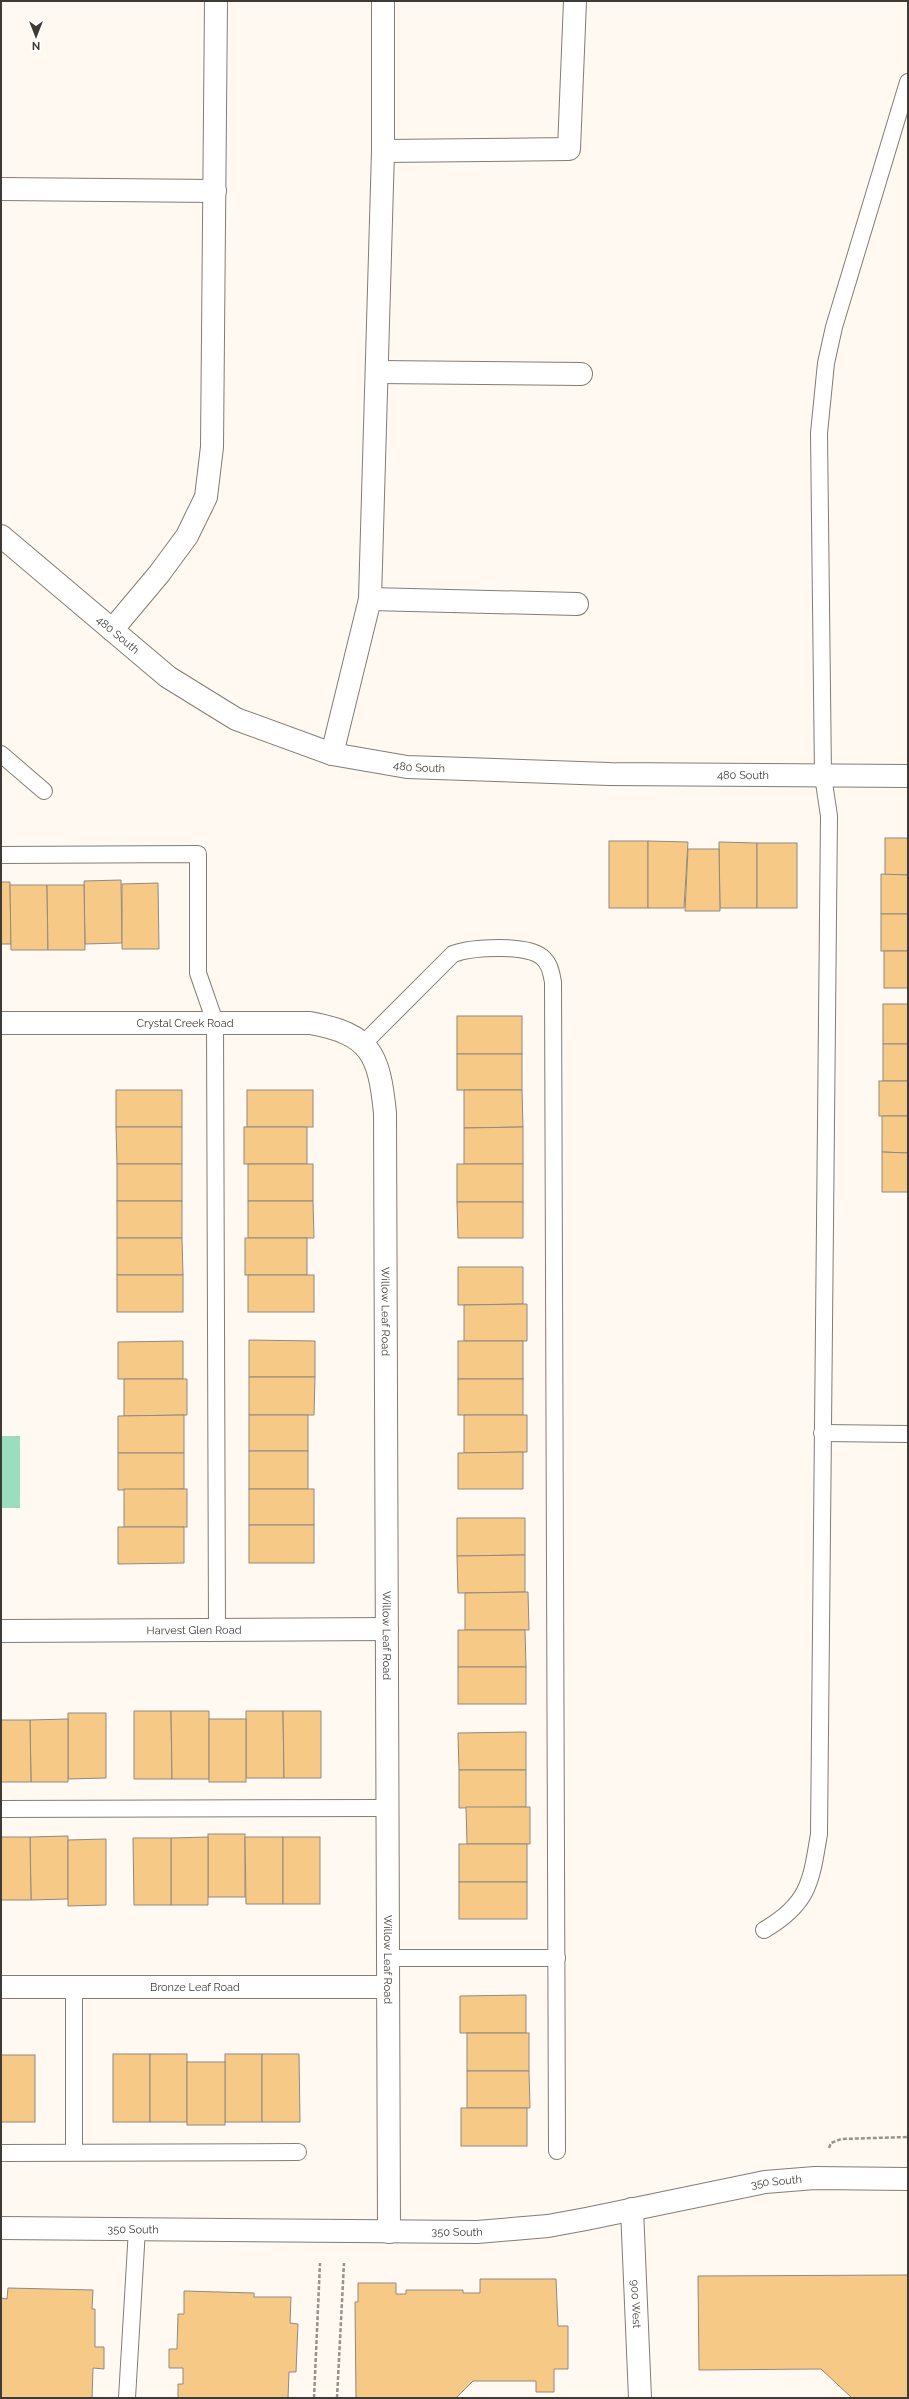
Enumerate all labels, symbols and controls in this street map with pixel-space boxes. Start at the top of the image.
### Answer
north arrow [16,16,56,56]
text: N [32,39,40,52]
street label: 480 South [94,613,142,656]
street label: 480 South [392,758,445,775]
street label: 480 South [717,768,769,782]
street label: Crystal Creek Road [137,1017,234,1030]
street label: Willow Leaf Road [379,1267,392,1356]
street label: Willow Leaf Road [380,1591,394,1680]
street label: Harvest Glen Road [147,1623,242,1637]
street label: Willow Leaf Road [381,1915,395,2004]
street label: Bronze Leaf Road [150,1981,240,1994]
street label: 350 South [750,2173,802,2191]
street label: 350 South [107,2222,159,2236]
street label: 350 South [431,2225,483,2239]
street label: 900 West [628,2279,644,2329]

